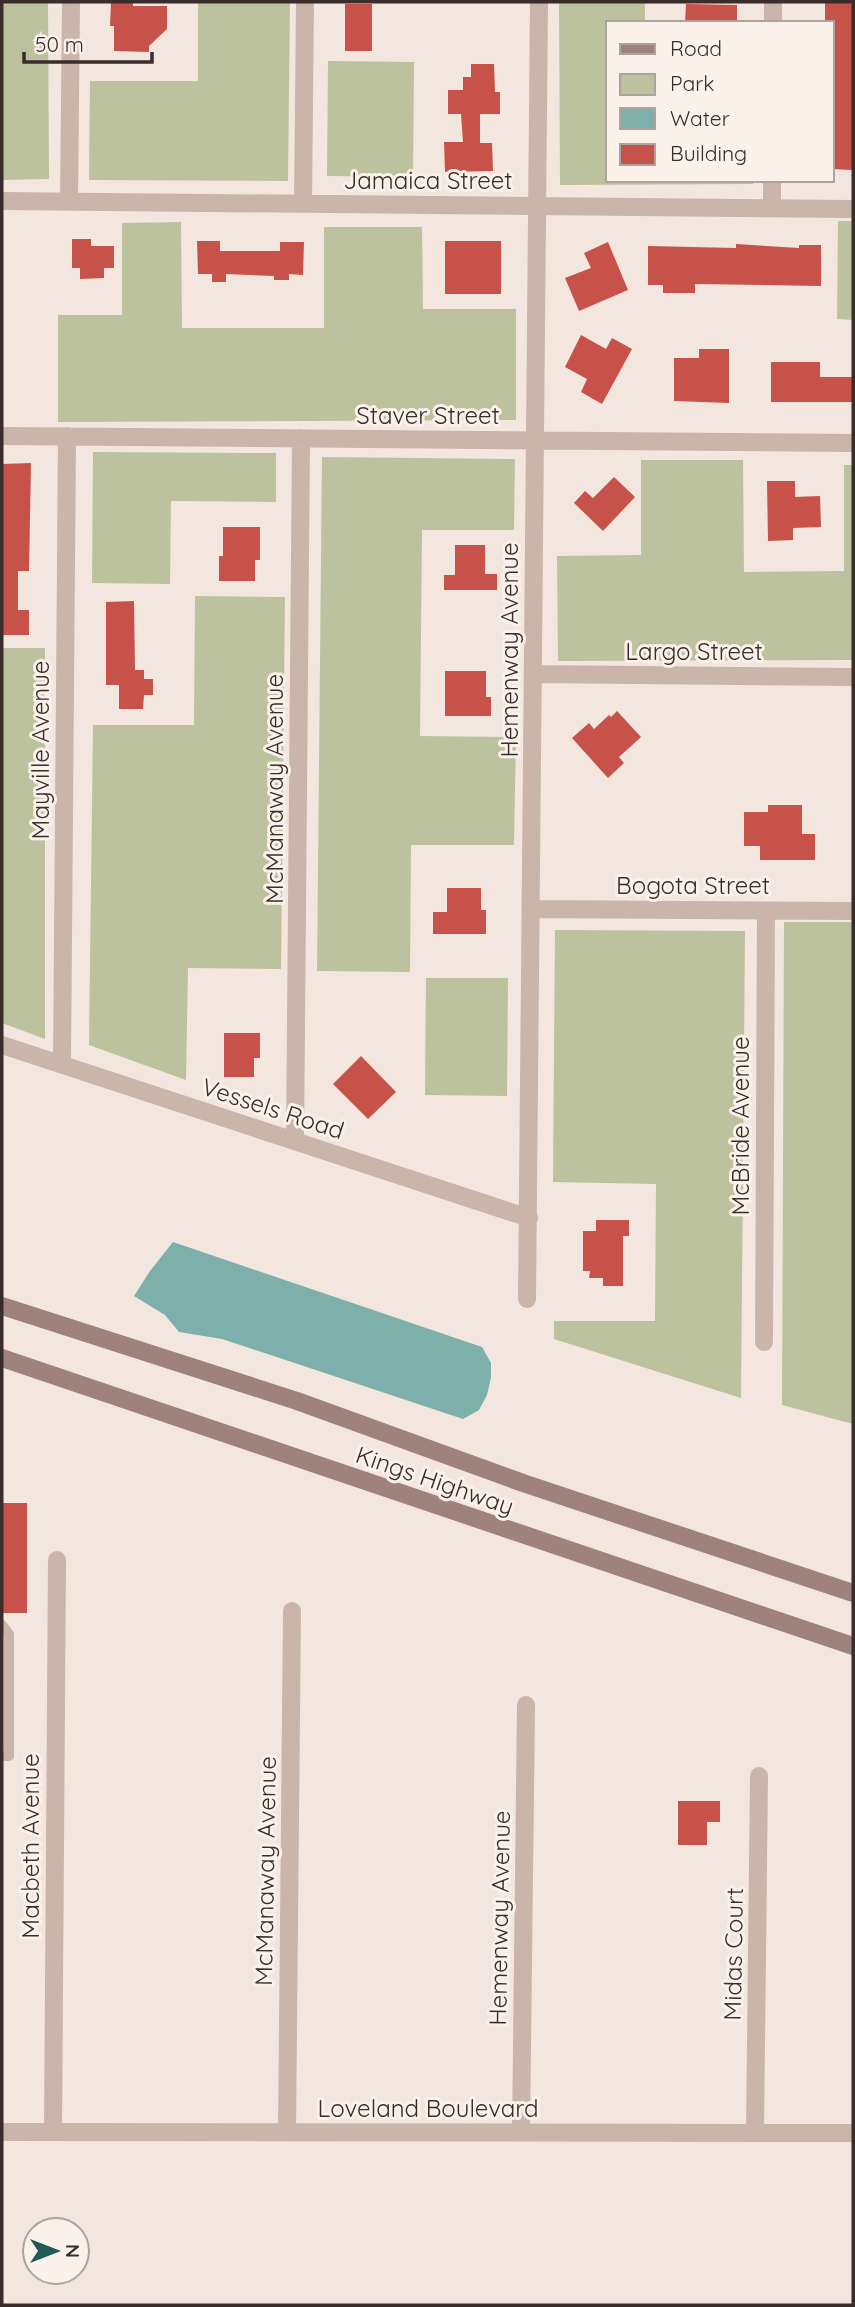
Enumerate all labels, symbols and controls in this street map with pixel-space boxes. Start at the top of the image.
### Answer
scale bar [24,21,152,65]
legend [606,21,834,182]
text: 50 m [35,31,84,57]
text: Road [670,35,722,61]
text: Park [670,70,714,96]
text: Water [670,105,730,131]
text: Building [670,140,747,166]
street label: Jamaica Street [344,165,512,195]
street label: Staver Street [356,400,500,430]
street label: Hemenway Avenue [494,542,524,758]
street label: Largo Street [625,636,763,666]
street label: Mayville Avenue [25,661,55,839]
street label: McManaway Avenue [259,674,289,904]
street label: Bogota Street [616,870,770,900]
street label: McBride Avenue [725,1036,755,1216]
street label: Vessels Road [198,1071,348,1145]
street label: Kings Highway [352,1439,518,1521]
street label: Macbeth Avenue [15,1753,45,1939]
street label: McManaway Avenue [248,1756,282,1986]
street label: Hemenway Avenue [482,1810,516,2026]
street label: Midas Court [717,1887,749,2021]
street label: Loveland Boulevard [317,2093,539,2123]
north arrow [21,2216,91,2286]
text: N [61,2244,85,2258]

